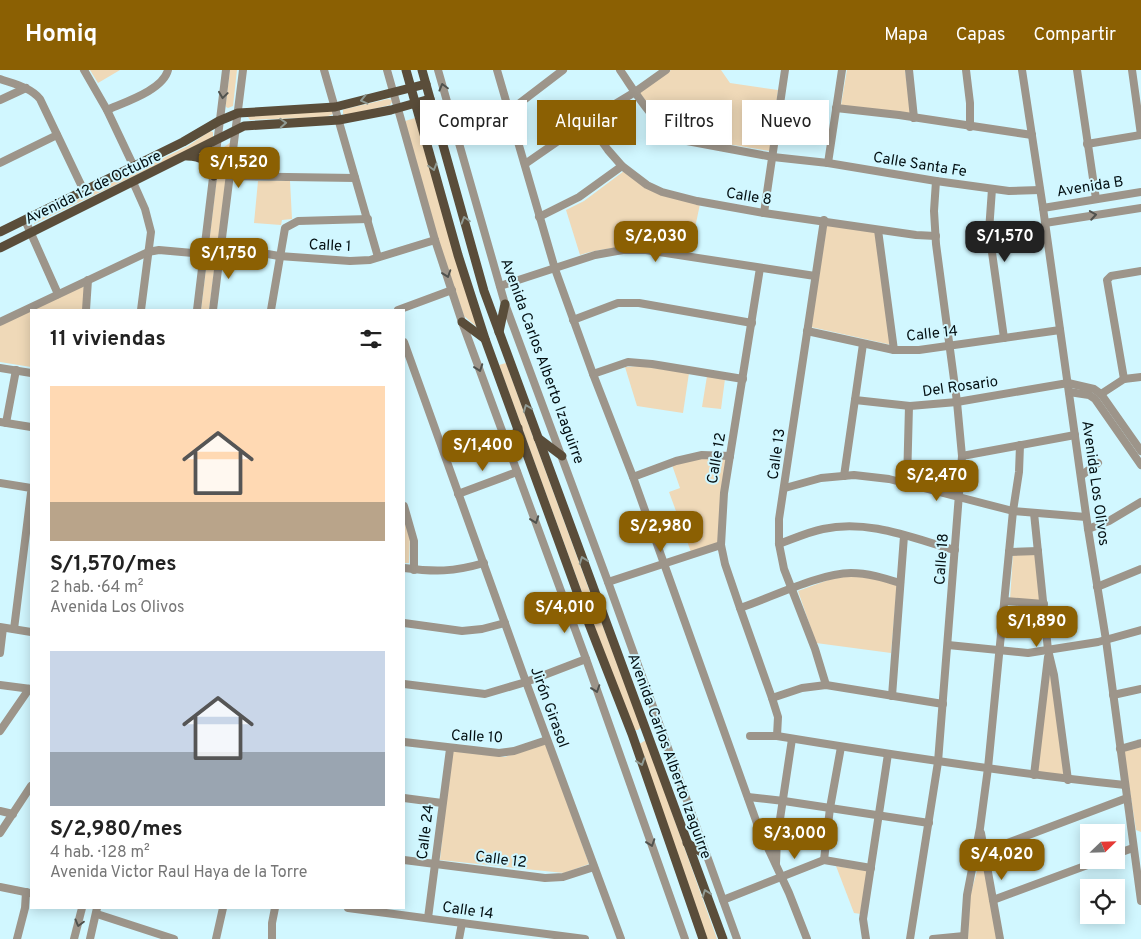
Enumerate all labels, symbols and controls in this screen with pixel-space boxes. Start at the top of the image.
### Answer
text: Homiq [25,20,97,50]
text: Mapa [884,24,928,47]
text: Capas [956,24,1005,47]
text: Compartir [1033,24,1116,47]
one-way arrow [438,83,449,92]
one-way arrow [218,92,229,100]
one-way arrow [359,94,368,105]
chip: Comprar [420,100,527,145]
chip: Alquilar [537,100,636,145]
chip: Filtros [646,100,732,145]
chip: Nuevo [742,100,829,145]
one-way arrow [279,118,287,129]
pin: S/1,520 [193,146,285,189]
street label: Avenida 12 de Octubre [22,147,165,230]
street label: Calle Santa Fe [872,149,968,182]
text: S/1,520 [210,153,268,173]
one-way arrow [427,163,438,172]
street label: Avenida B [1056,173,1125,202]
street label: Calle 8 [724,184,773,210]
one-way arrow [1089,211,1097,221]
one-way arrow [460,217,470,225]
pin: S/2,030 [610,220,702,263]
pin: S/1,570 [959,220,1051,263]
text: S/2,030 [625,227,687,247]
text: S/1,570 [976,227,1034,247]
street label: Calle 1 [308,236,352,257]
pin: S/1,750 [183,238,275,280]
text: S/1,750 [201,244,257,264]
street label: Avenida Carlos Alberto Izaguirre [495,256,588,467]
one-way arrow [441,269,451,278]
street label: Calle 14 [905,322,959,347]
icon: filters [357,325,385,353]
text: 11 viviendas [50,326,166,353]
one-way arrow [473,363,483,371]
street label: Del Rosario [921,373,999,402]
one-way arrow [523,404,533,413]
icon: home [173,418,263,508]
street label: Avenida Los Olivos [1076,419,1113,547]
street label: Calle 13 [764,427,790,481]
pin: S/1,400 [437,430,529,472]
street label: Calle 12 [704,431,731,485]
text: S/1,400 [453,436,513,456]
pin: S/2,470 [891,460,983,502]
text: S/2,470 [906,466,968,486]
pin: S/2,980 [615,510,707,553]
one-way arrow [529,515,539,524]
text: S/2,980 [630,517,692,537]
street label: Calle 18 [931,533,954,586]
text: S/1,570/mes [50,551,177,578]
one-way arrow [579,557,589,565]
text: 2 hab. · 64 m² [50,578,144,598]
pin: S/4,010 [519,592,611,634]
text: Avenida Los Olivos [50,598,184,618]
text: S/4,010 [535,598,595,618]
pin: S/1,890 [991,606,1083,648]
text: S/1,890 [1008,612,1066,632]
street label: Avenida Carlos Alberto Izaguirre [622,651,715,862]
street label: Jirón Girasol [525,665,572,750]
icon: home [173,683,263,773]
one-way arrow [591,685,601,693]
street label: Calle 10 [450,727,504,748]
one-way arrow [636,758,646,766]
street label: Calle 24 [414,804,439,861]
text: S/2,980/mes [50,816,183,843]
pin: S/3,000 [749,818,841,860]
text: S/3,000 [764,824,826,844]
north arrow [1080,824,1125,869]
map controls [1080,824,1125,924]
one-way arrow [645,838,655,846]
pin: S/4,020 [956,838,1048,881]
text: 4 hab. · 128 m² [50,843,150,863]
text: S/4,020 [971,845,1033,865]
street label: Calle 12 [474,848,528,873]
text: Avenida Victor Raul Haya de la Torre [50,863,307,883]
button: locate [1080,879,1125,924]
one-way arrow [702,890,712,898]
street label: Calle 14 [441,898,495,924]
one-way arrow [74,919,84,927]

